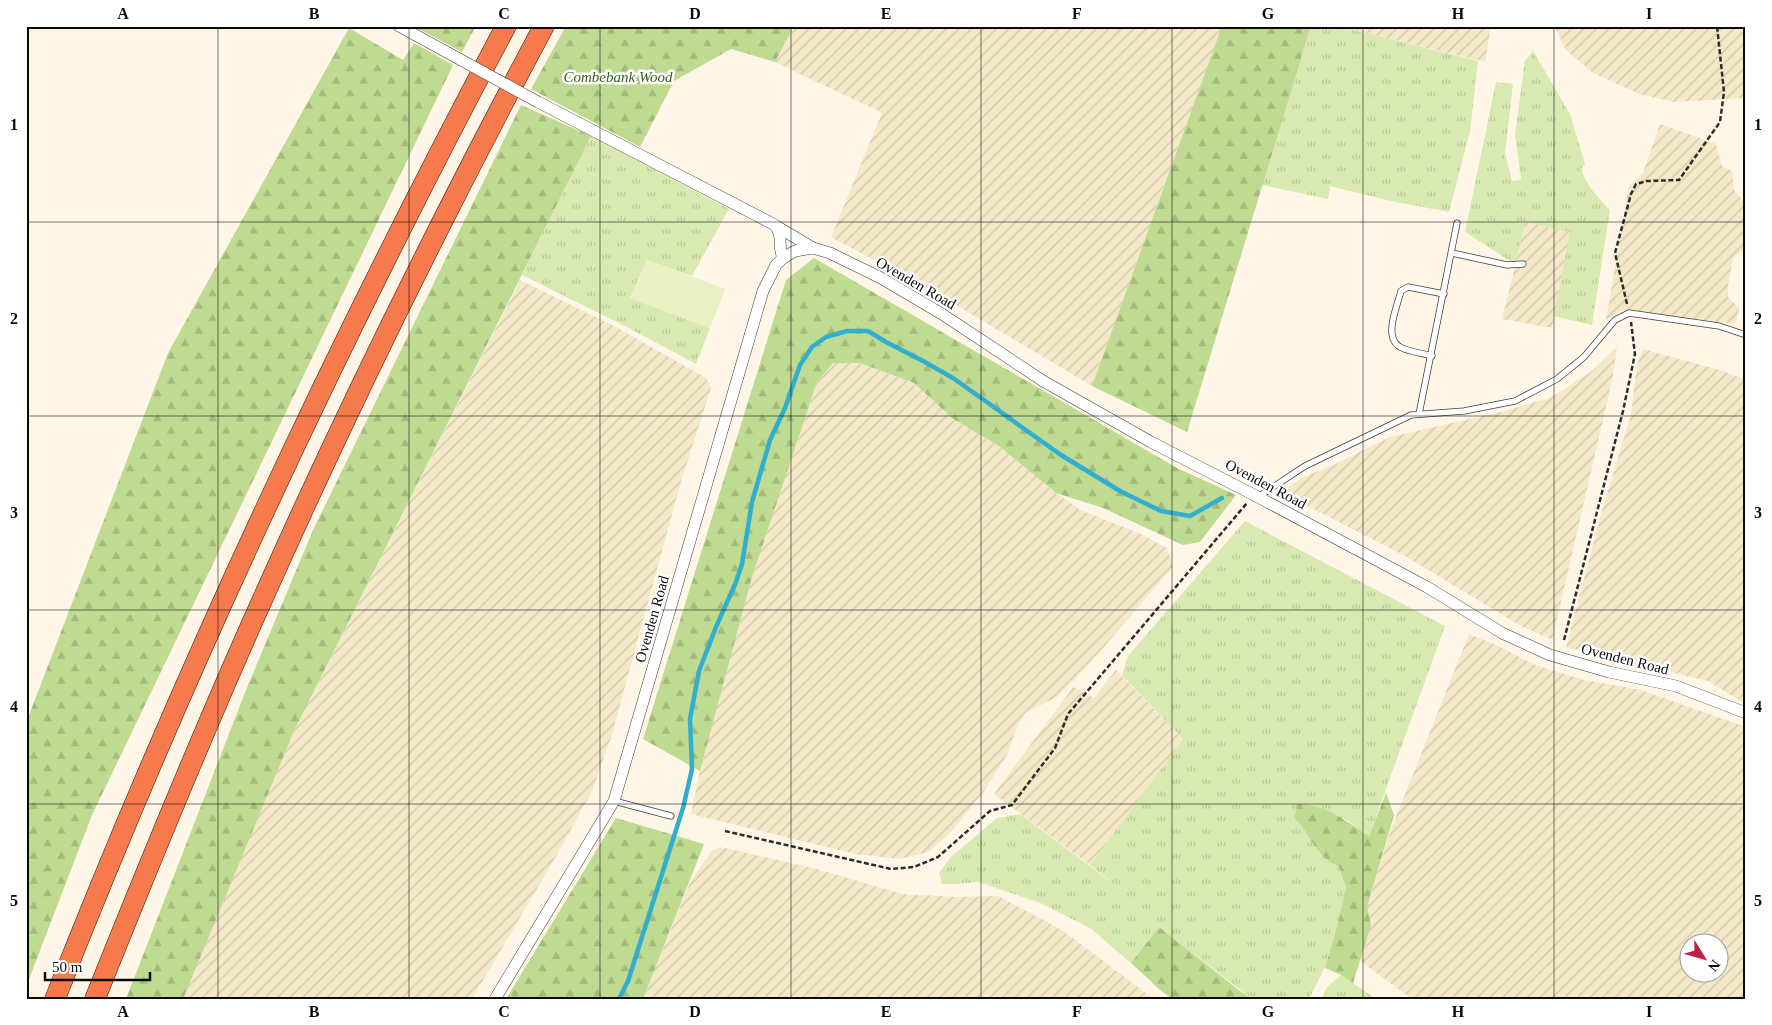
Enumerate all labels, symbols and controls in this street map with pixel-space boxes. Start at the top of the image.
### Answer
text: A [117,5,129,22]
text: B [309,5,320,22]
text: C [498,5,510,22]
text: D [689,5,701,22]
text: E [881,5,891,22]
text: F [1072,5,1082,22]
text: G [1262,5,1275,22]
text: H [1452,5,1465,22]
text: I [1646,5,1652,22]
park label: Combebank Wood [563,69,673,85]
text: 1 [10,116,18,133]
text: 1 [1754,116,1762,133]
street label: Ovenden Road [873,254,959,313]
text: 2 [10,310,18,327]
text: 2 [1754,310,1762,327]
street label: Ovenden Road [1223,456,1310,512]
text: 3 [10,504,18,521]
text: 3 [1754,504,1762,521]
street label: Ovenden Road [632,573,672,664]
street label: Ovenden Road [1580,640,1671,678]
text: 4 [10,698,18,715]
text: 4 [1754,698,1762,715]
text: 5 [10,892,18,909]
text: 5 [1754,892,1762,909]
north arrow [1680,932,1730,982]
scale bar [45,950,150,982]
text: N [1705,957,1723,974]
text: 50 m [52,959,83,975]
text: A [117,1003,129,1020]
text: B [309,1003,320,1020]
text: C [498,1003,510,1020]
text: D [689,1003,701,1020]
text: E [881,1003,891,1020]
text: F [1072,1003,1082,1020]
text: G [1262,1003,1275,1020]
text: H [1452,1003,1465,1020]
text: I [1646,1003,1652,1020]

